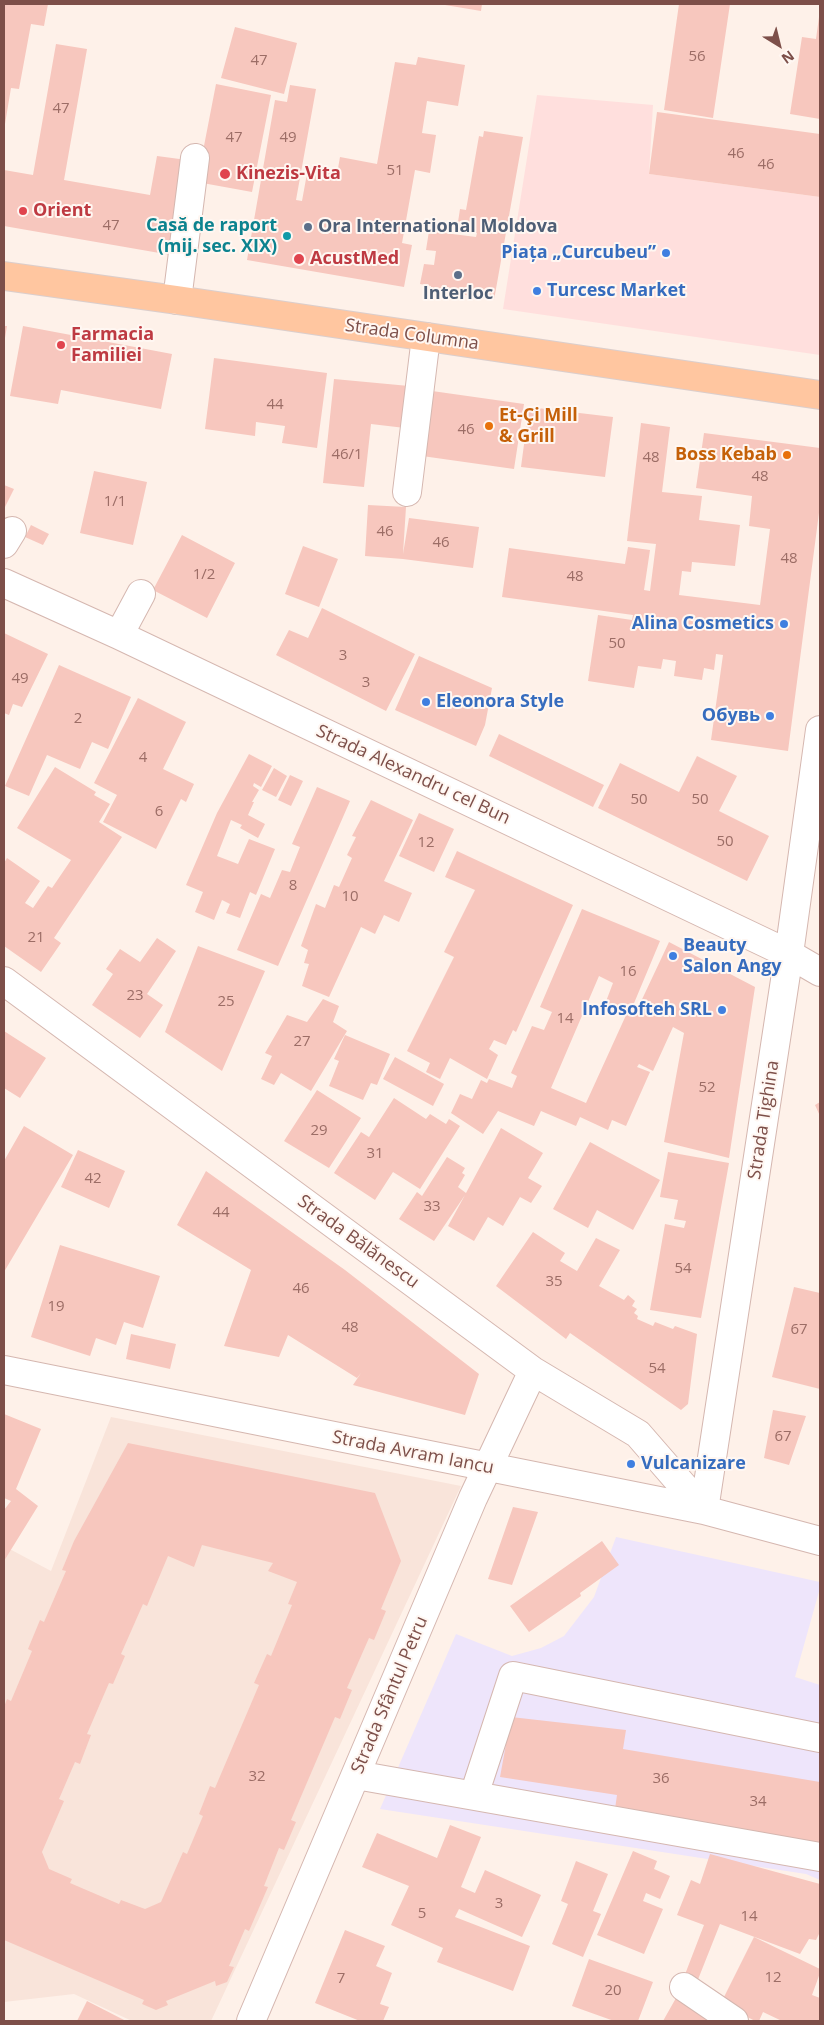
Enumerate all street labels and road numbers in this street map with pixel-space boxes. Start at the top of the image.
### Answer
street label: Strada Columna [344,315,480,355]
street label: Strada Alexandru cel Bun [313,721,513,829]
street label: Strada Tighina [744,1059,784,1181]
street label: Strada Bălănescu [293,1191,423,1293]
street label: Strada Avram Iancu [330,1427,496,1479]
street label: Strada Sfântul Petru [347,1613,433,1777]

